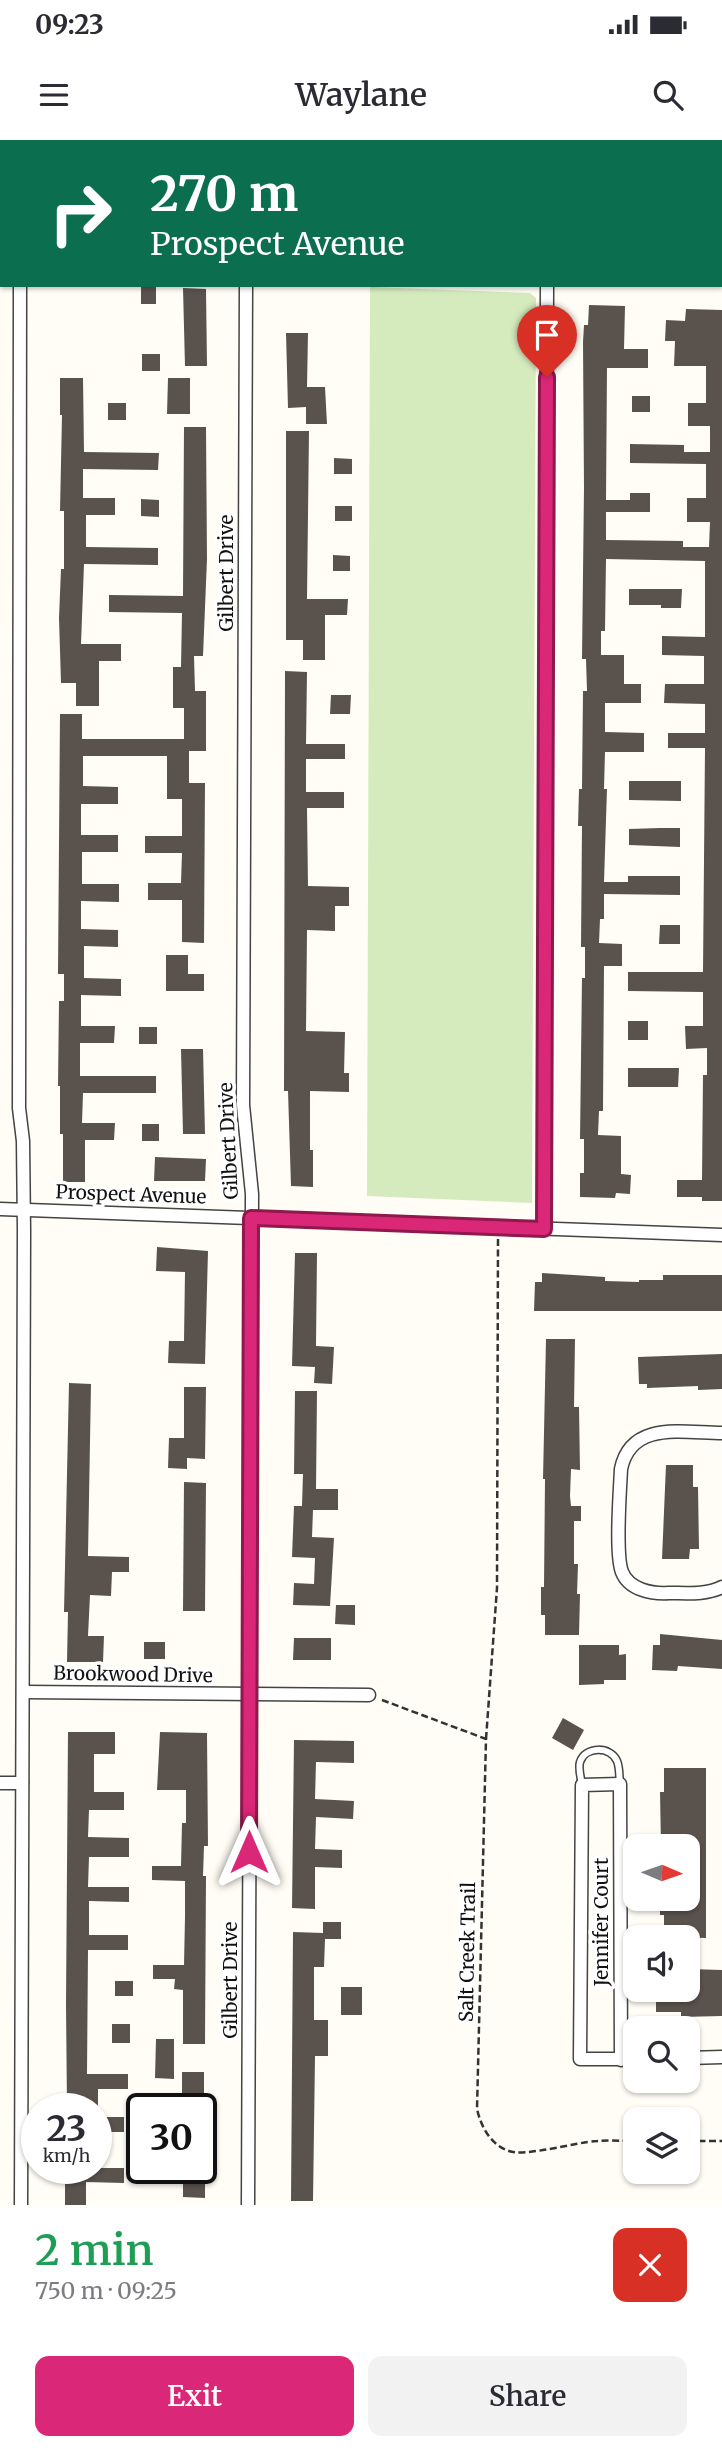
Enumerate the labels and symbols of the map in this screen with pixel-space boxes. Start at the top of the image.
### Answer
pin [517,305,577,377]
street label: Gilbert Drive [214,514,238,632]
street label: Gilbert Drive [213,1082,243,1200]
street label: Prospect Avenue [55,1179,207,1209]
street label: Brookwood Drive [53,1661,213,1687]
position arrow [212,1815,286,1889]
north arrow [623,1834,700,1911]
street label: Jennifer Court [589,1857,613,1987]
street label: Salt Creek Trail [454,1882,480,2022]
street label: Gilbert Drive [218,1921,242,2039]
speed limit sign: 30 [126,2093,217,2184]

